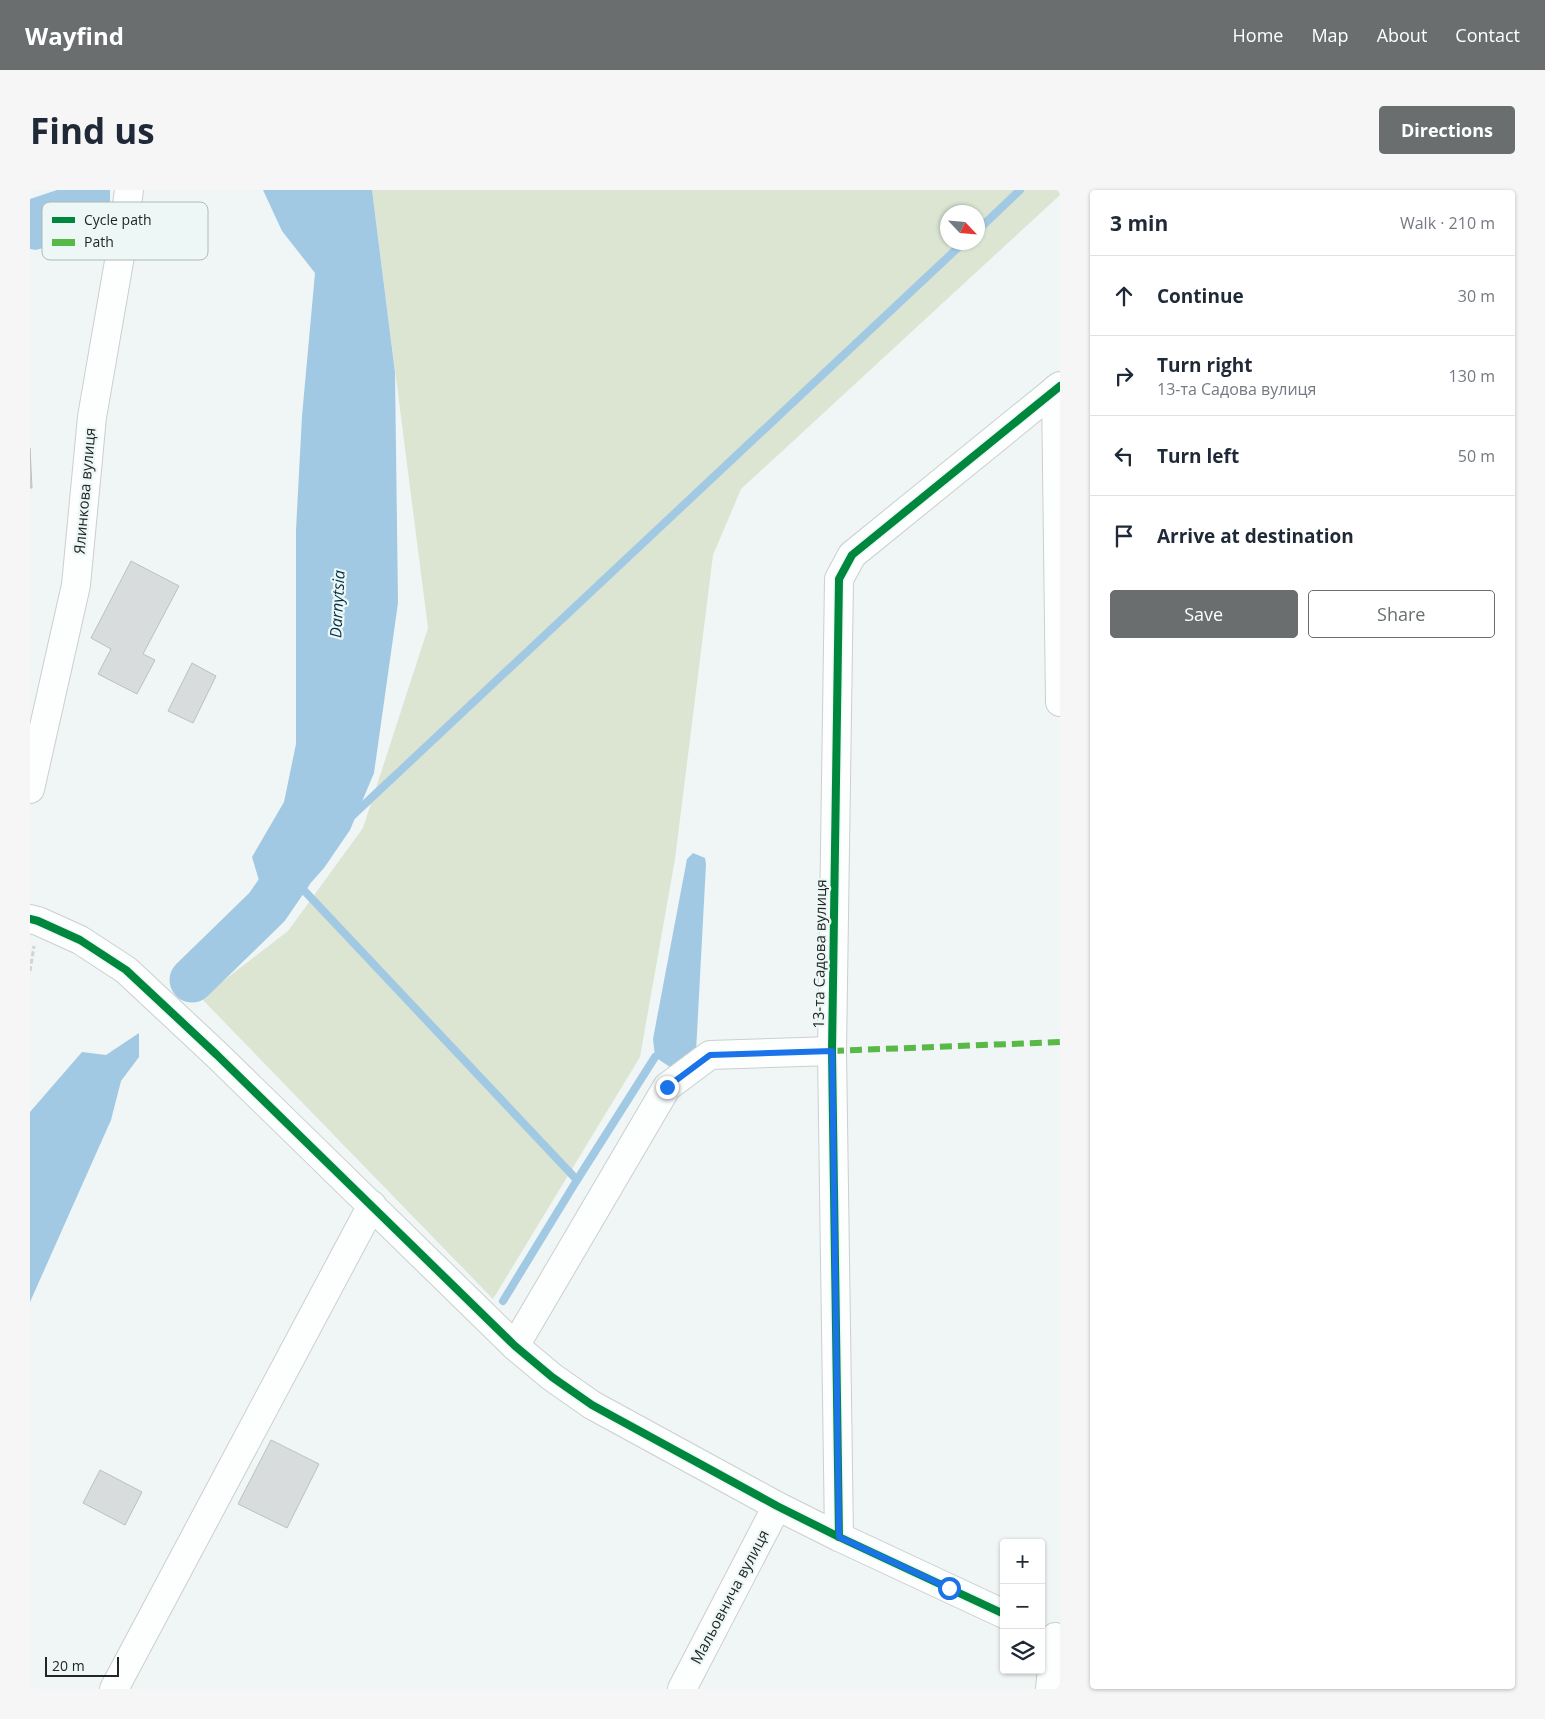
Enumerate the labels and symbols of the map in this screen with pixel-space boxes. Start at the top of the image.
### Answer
legend [42,202,208,260]
north arrow [940,205,985,250]
text: Cycle path [84,210,152,229]
text: Path [84,232,114,251]
street label: Ялинкова вулиця [69,427,99,555]
water label: Darnytsia [324,570,350,638]
street label: 13-та Садова вулиця [808,879,830,1029]
route end [656,1076,679,1099]
street label: Мальовнича вулиця [685,1526,773,1667]
route start [938,1577,961,1600]
scale bar [45,1654,119,1677]

